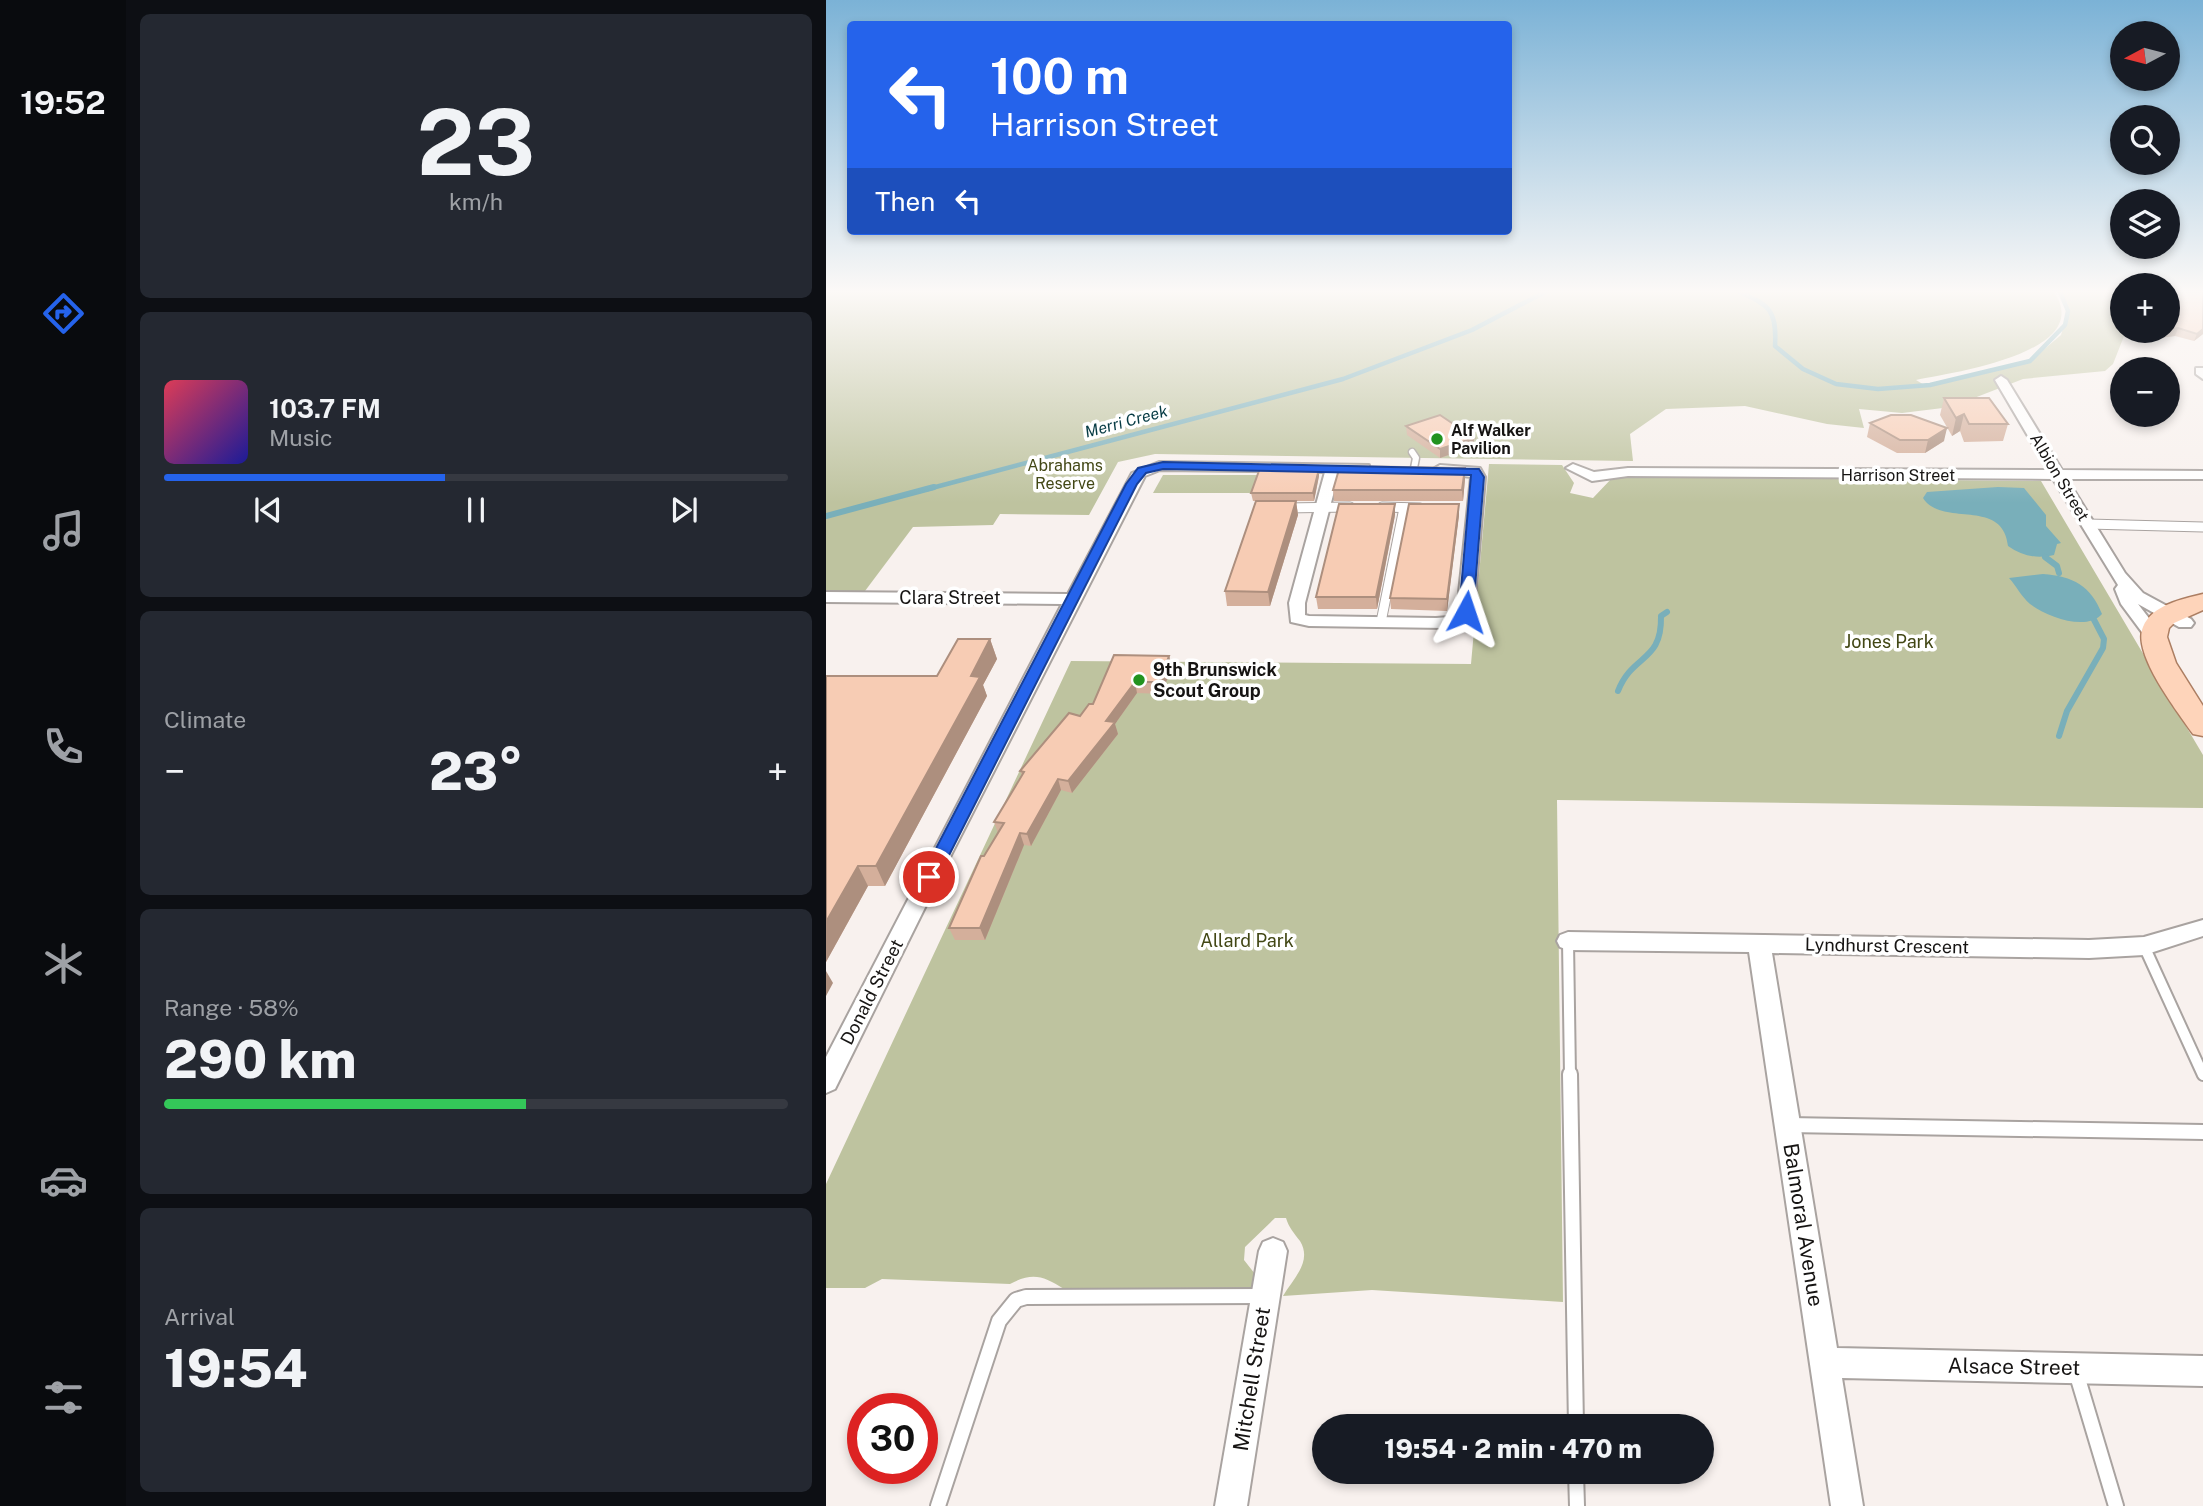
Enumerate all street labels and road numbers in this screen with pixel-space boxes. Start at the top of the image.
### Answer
street label: Albion Street [2026,430,2093,524]
street label: Harrison Street [1841,466,1955,485]
street label: Clara Street [899,587,1001,608]
street label: Lyndhurst Crescent [1805,934,1969,957]
street label: Donald Street [836,935,907,1048]
street label: Balmoral Avenue [1778,1141,1829,1308]
street label: Mitchell Street [1228,1305,1275,1453]
street label: Alsace Street [1947,1353,2081,1380]

